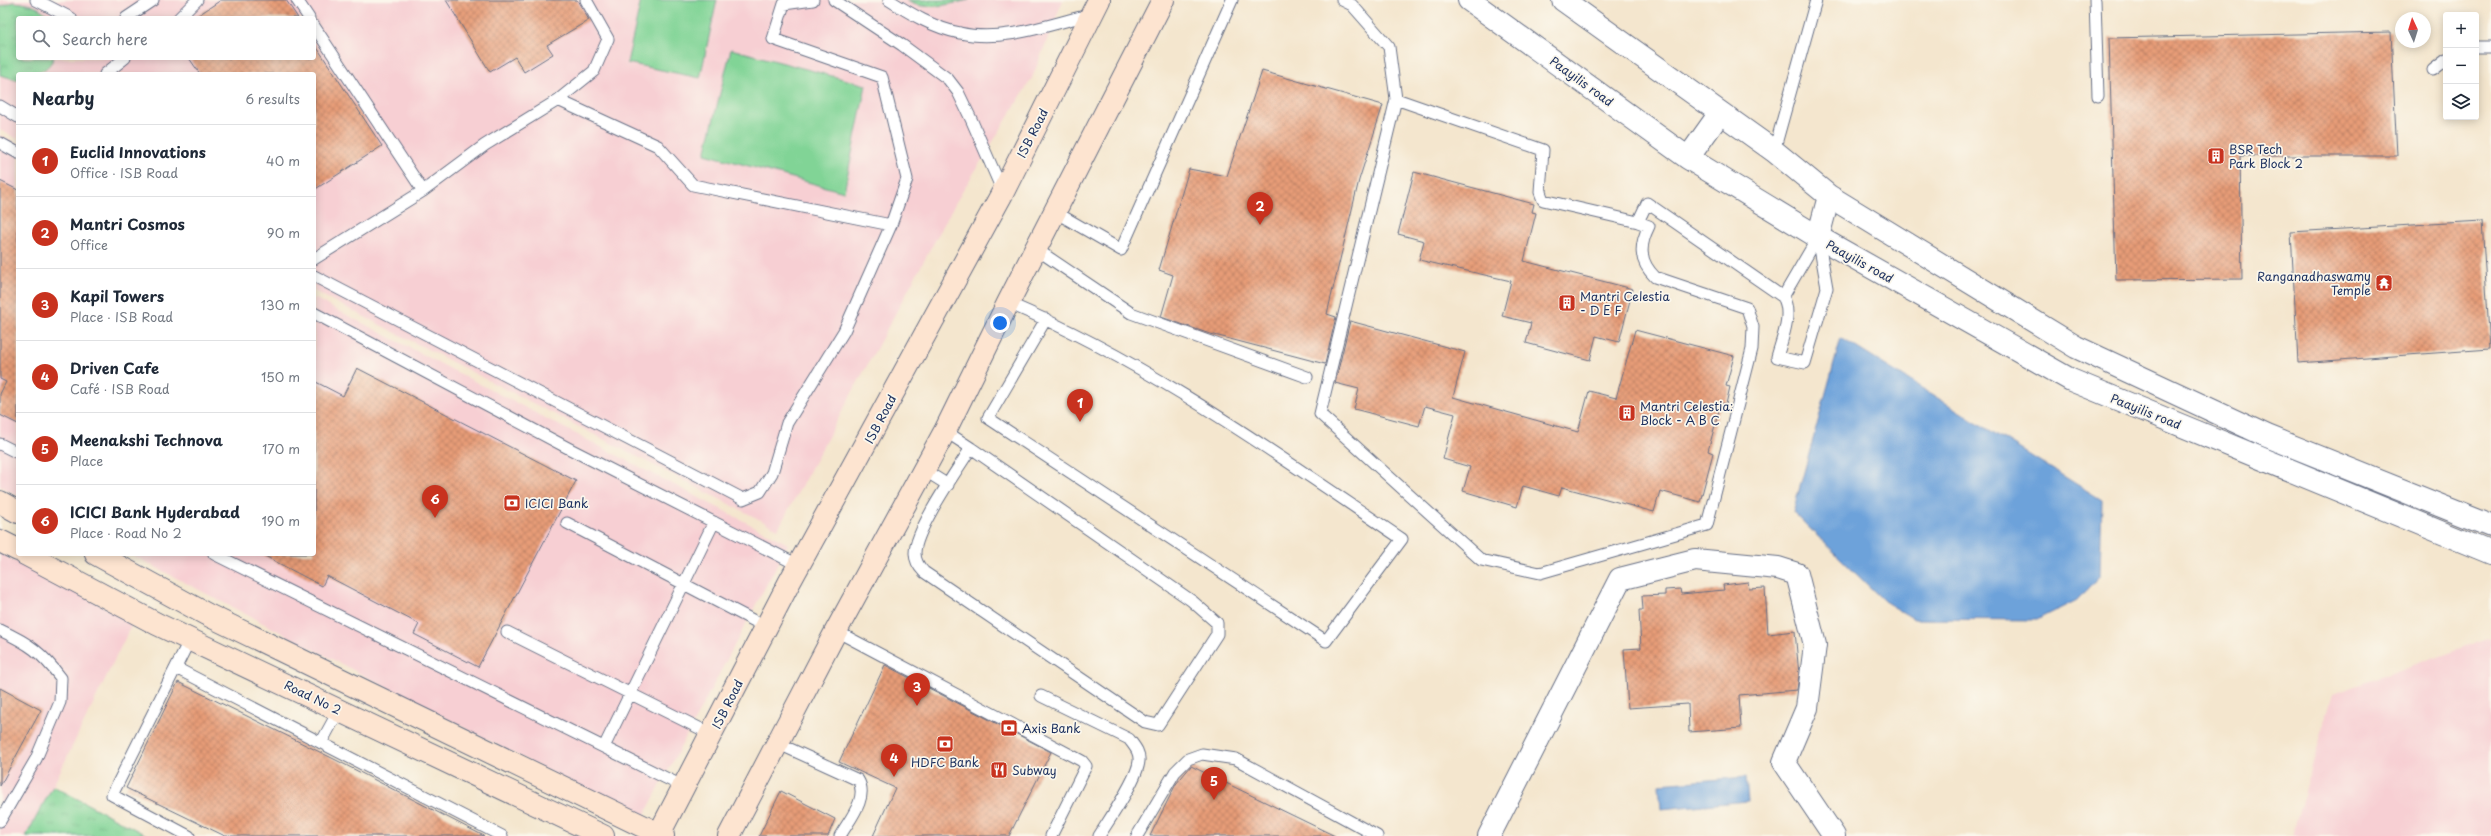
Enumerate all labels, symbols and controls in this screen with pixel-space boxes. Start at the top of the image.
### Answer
north arrow [2395,12,2431,48]
map controls [2443,12,2479,120]
button: + [2443,12,2479,48]
search box [16,16,316,60]
icon: search [30,27,52,49]
text: Search here [62,27,148,50]
button: − [2443,48,2479,84]
street label: Paayilis road [1546,52,1618,110]
button: layers [2443,84,2479,120]
text: Nearby [32,85,94,111]
text: 6 results [245,89,300,108]
street label: ISB Road [1012,105,1052,161]
text: Euclid Innovations [70,140,206,163]
place label: BSR Tech Park Block 2 [2229,140,2303,172]
building icon: BSR Tech Park Block 2 [2206,146,2226,166]
text: 1 [42,151,48,170]
text: 40 m [266,151,300,170]
text: Office · ISB Road [70,163,178,182]
pin: 2 [1247,192,1273,225]
text: Mantri Cosmos [70,212,185,235]
text: 2 [40,223,50,242]
text: 90 m [267,223,300,242]
text: Office [70,235,108,254]
street label: Paayilis road [1823,235,1897,287]
place label: Ranganadhaswamy Temple [2257,267,2371,299]
temple icon: Ranganadhaswamy Temple [2374,273,2394,293]
text: Kapil Towers [70,284,164,307]
place label: Mantri Celestia - D E F [1580,287,1670,319]
building icon: Mantri Celestia - D E F [1557,293,1577,313]
text: 3 [41,295,49,314]
text: 130 m [261,295,300,314]
text: Place · ISB Road [70,307,173,326]
your location [990,313,1010,333]
text: Driven Cafe [70,356,159,379]
text: 4 [41,367,49,386]
text: 150 m [261,367,300,386]
text: Café · ISB Road [70,379,170,398]
pin: 1 [1067,389,1093,422]
street label: Paayilis road [2108,389,2184,433]
street label: ISB Road [860,391,900,447]
place label: Mantri Celestia: Block - A B C [1640,397,1733,429]
building icon: Mantri Celestia: Block - A B C [1617,403,1637,423]
text: Meenakshi Technova [70,428,223,451]
text: 5 [41,439,49,458]
text: 170 m [262,439,300,458]
text: Place [70,451,103,470]
pin: 6 [422,485,448,518]
bank icon: ICICI Bank [502,493,522,513]
place label: ICICI Bank [525,494,588,512]
text: ICICI Bank Hyderabad [70,500,240,523]
text: 6 [40,511,50,530]
text: 190 m [261,511,300,530]
text: Place · Road No 2 [70,523,182,542]
pin: 3 [904,673,930,706]
street label: Road No 2 [281,675,345,719]
street label: ISB Road [707,676,747,732]
bank icon: Axis Bank [999,718,1019,738]
place label: Axis Bank [1022,719,1081,737]
bank icon: HDFC Bank [935,734,955,754]
pin: 4 [881,744,907,777]
place label: HDFC Bank [911,753,979,771]
restaurant icon: Subway [989,760,1009,780]
place label: Subway [1012,761,1057,779]
pin: 5 [1201,767,1227,800]

